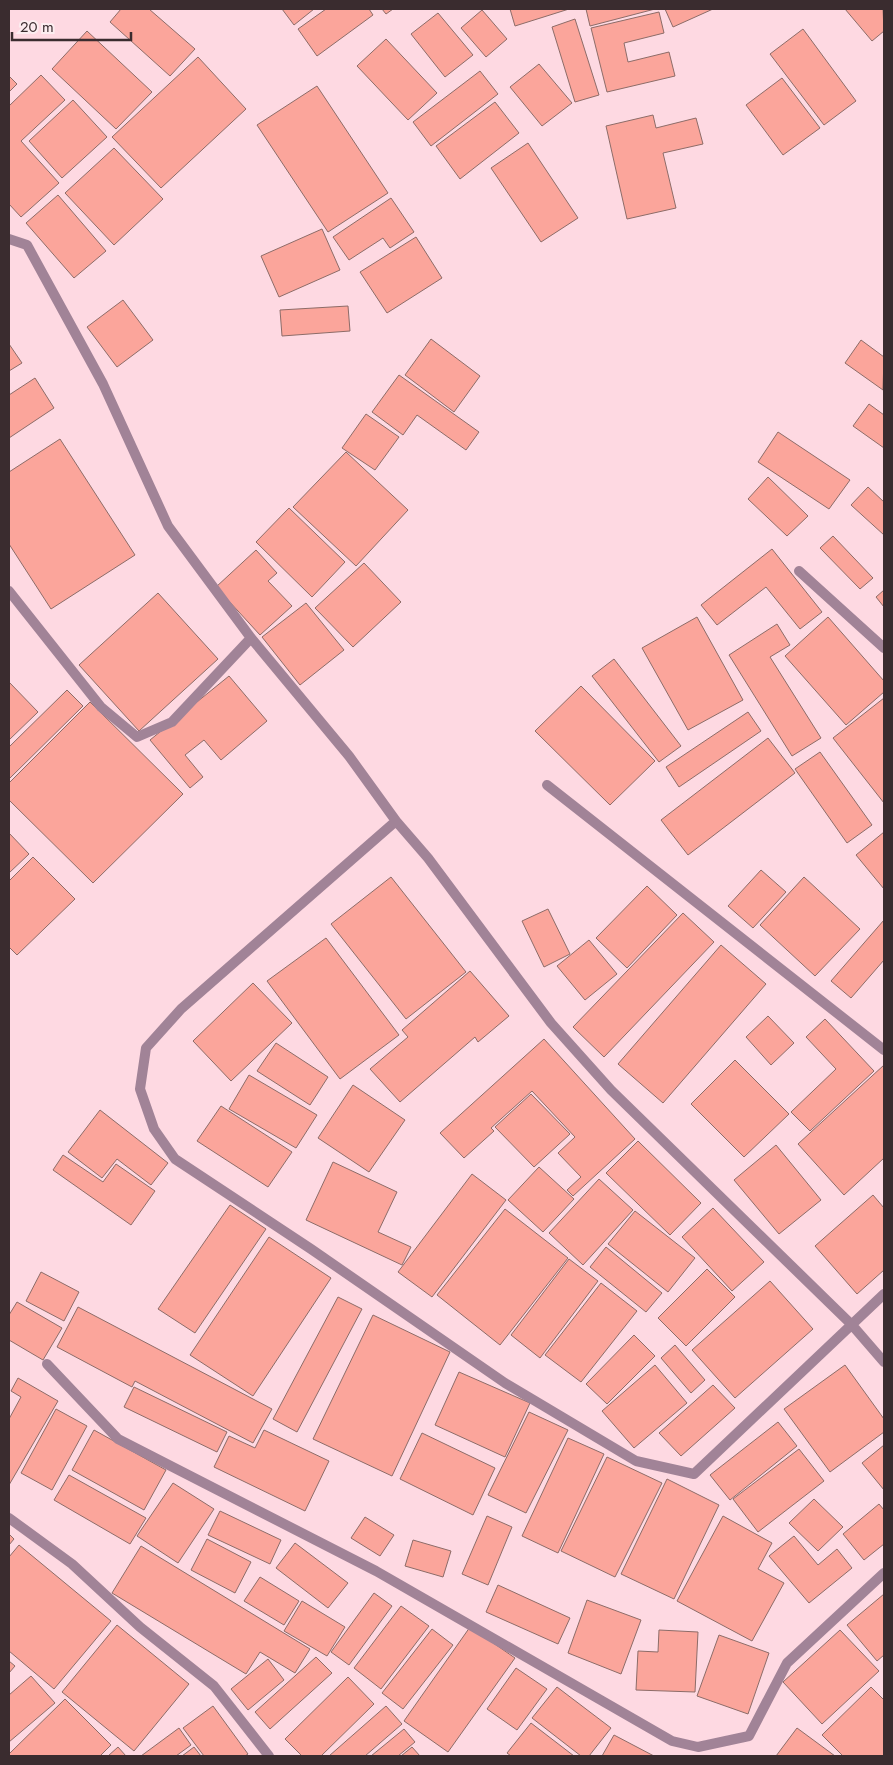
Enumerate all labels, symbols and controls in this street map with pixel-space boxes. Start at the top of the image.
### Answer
scale bar [12,10,131,42]
text: 20 m [20,16,54,38]

